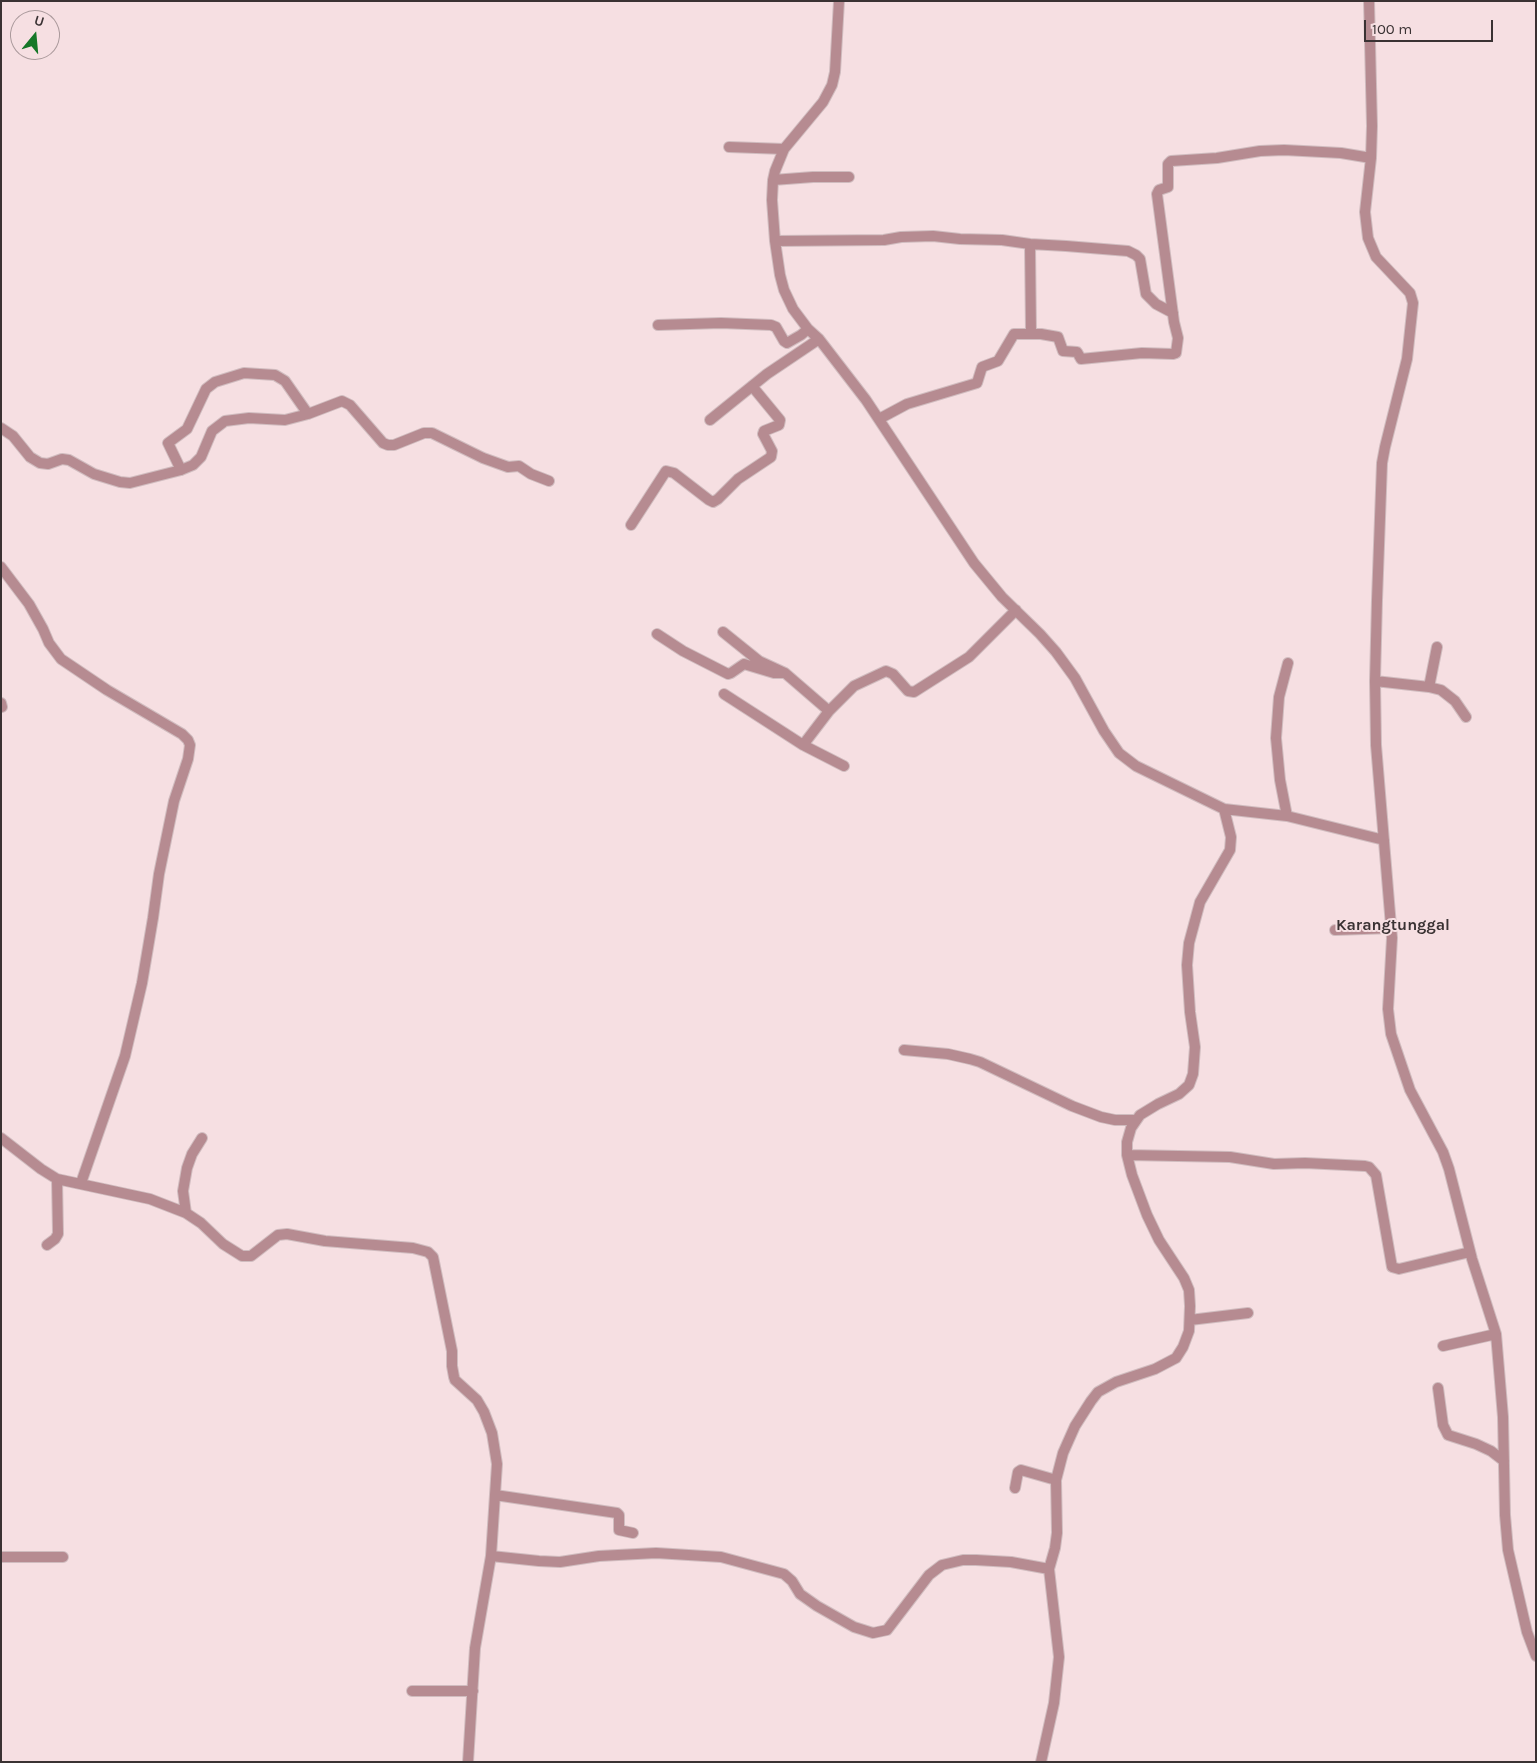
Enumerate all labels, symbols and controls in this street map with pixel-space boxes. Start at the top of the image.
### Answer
north arrow [10,10,60,60]
scale bar [1367,10,1496,42]
text: U [32,12,46,31]
text: 100 m [1372,20,1412,38]
district label: Karangtunggal [1336,915,1450,935]

